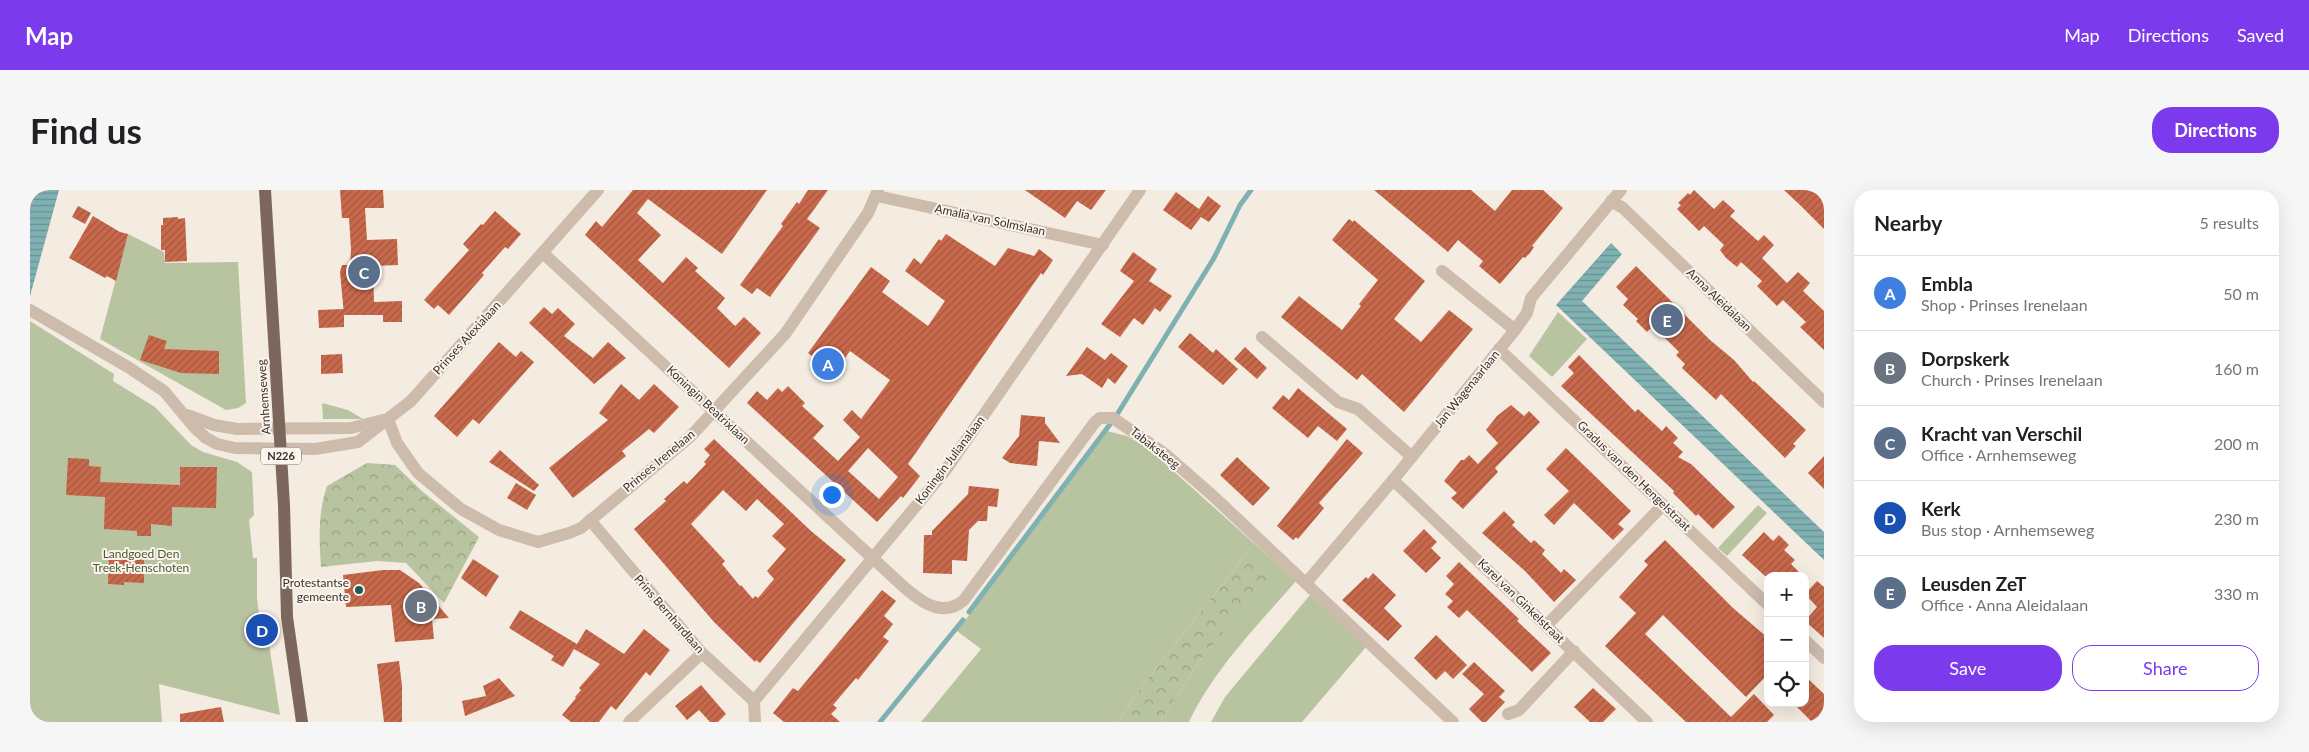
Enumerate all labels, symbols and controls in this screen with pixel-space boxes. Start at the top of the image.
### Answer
text: Map [25,21,73,50]
text: Map [2064,24,2100,46]
text: Directions [2128,24,2209,46]
text: Saved [2237,24,2284,46]
button: Directions [2152,107,2279,153]
text: Find us [30,109,142,151]
street label: Amalia van Solmslaan [933,200,1047,239]
text: Nearby [1874,210,1942,235]
text: 5 results [2199,213,2259,232]
pin: C [348,253,380,291]
street label: Anna Aleidalaan [1684,265,1755,334]
text: Embla [1921,272,1973,295]
text: A [1884,284,1896,303]
text: 50 m [2223,284,2259,303]
text: Shop · Prinses Irenelaan [1921,295,2088,314]
street label: Prinses Alexialaan [430,298,504,378]
pin: E [1651,301,1683,339]
pin: A [812,345,844,383]
street label: Jan Wagenaarlaan [1431,347,1502,430]
text: Dorpskerk [1921,347,2010,370]
street label: Arnhemseweg [253,359,274,435]
text: B [1885,359,1895,378]
text: 160 m [2214,359,2259,378]
street label: Koningin Beatrixlaan [664,362,753,447]
text: Church · Prinses Irenelaan [1921,370,2103,389]
street label: Koningin Julianalaan [912,413,988,507]
street label: Gradus van den Hengelstraat [1574,417,1695,534]
text: Kracht van Verschil [1921,422,2082,445]
street label: Tabaksteeg [1128,424,1183,472]
street label: Prinses Irenelaan [620,426,698,495]
text: C [1885,434,1895,453]
text: 200 m [2214,434,2259,453]
text: Office · Arnhemseweg [1921,445,2076,464]
road number: N226 [261,448,301,464]
your location [819,482,845,508]
text: Kerk [1921,497,1961,520]
text: D [1884,509,1896,528]
text: 230 m [2214,509,2259,528]
text: Bus stop · Arnhemseweg [1921,520,2094,539]
park label: Landgoed Den Treek-Henschoten [93,546,189,575]
street label: Karel van Ginkelstraat [1475,555,1568,646]
street label: Prins Bernhardlaan [631,571,708,656]
map controls [1764,572,1809,707]
button: + [1764,572,1809,617]
text: Leusden ZeT [1921,572,2026,595]
place label: Protestantse gemeente [283,575,349,604]
marker: Protestantse gemeente [353,584,365,596]
text: E [1885,584,1895,603]
text: 330 m [2214,584,2259,603]
pin: B [405,587,437,625]
text: Office · Anna Aleidalaan [1921,595,2088,614]
pin: D [246,611,278,649]
button: − [1764,617,1809,662]
button: Save [1874,645,2062,691]
button: Share [2072,645,2259,691]
button: locate [1764,662,1809,707]

